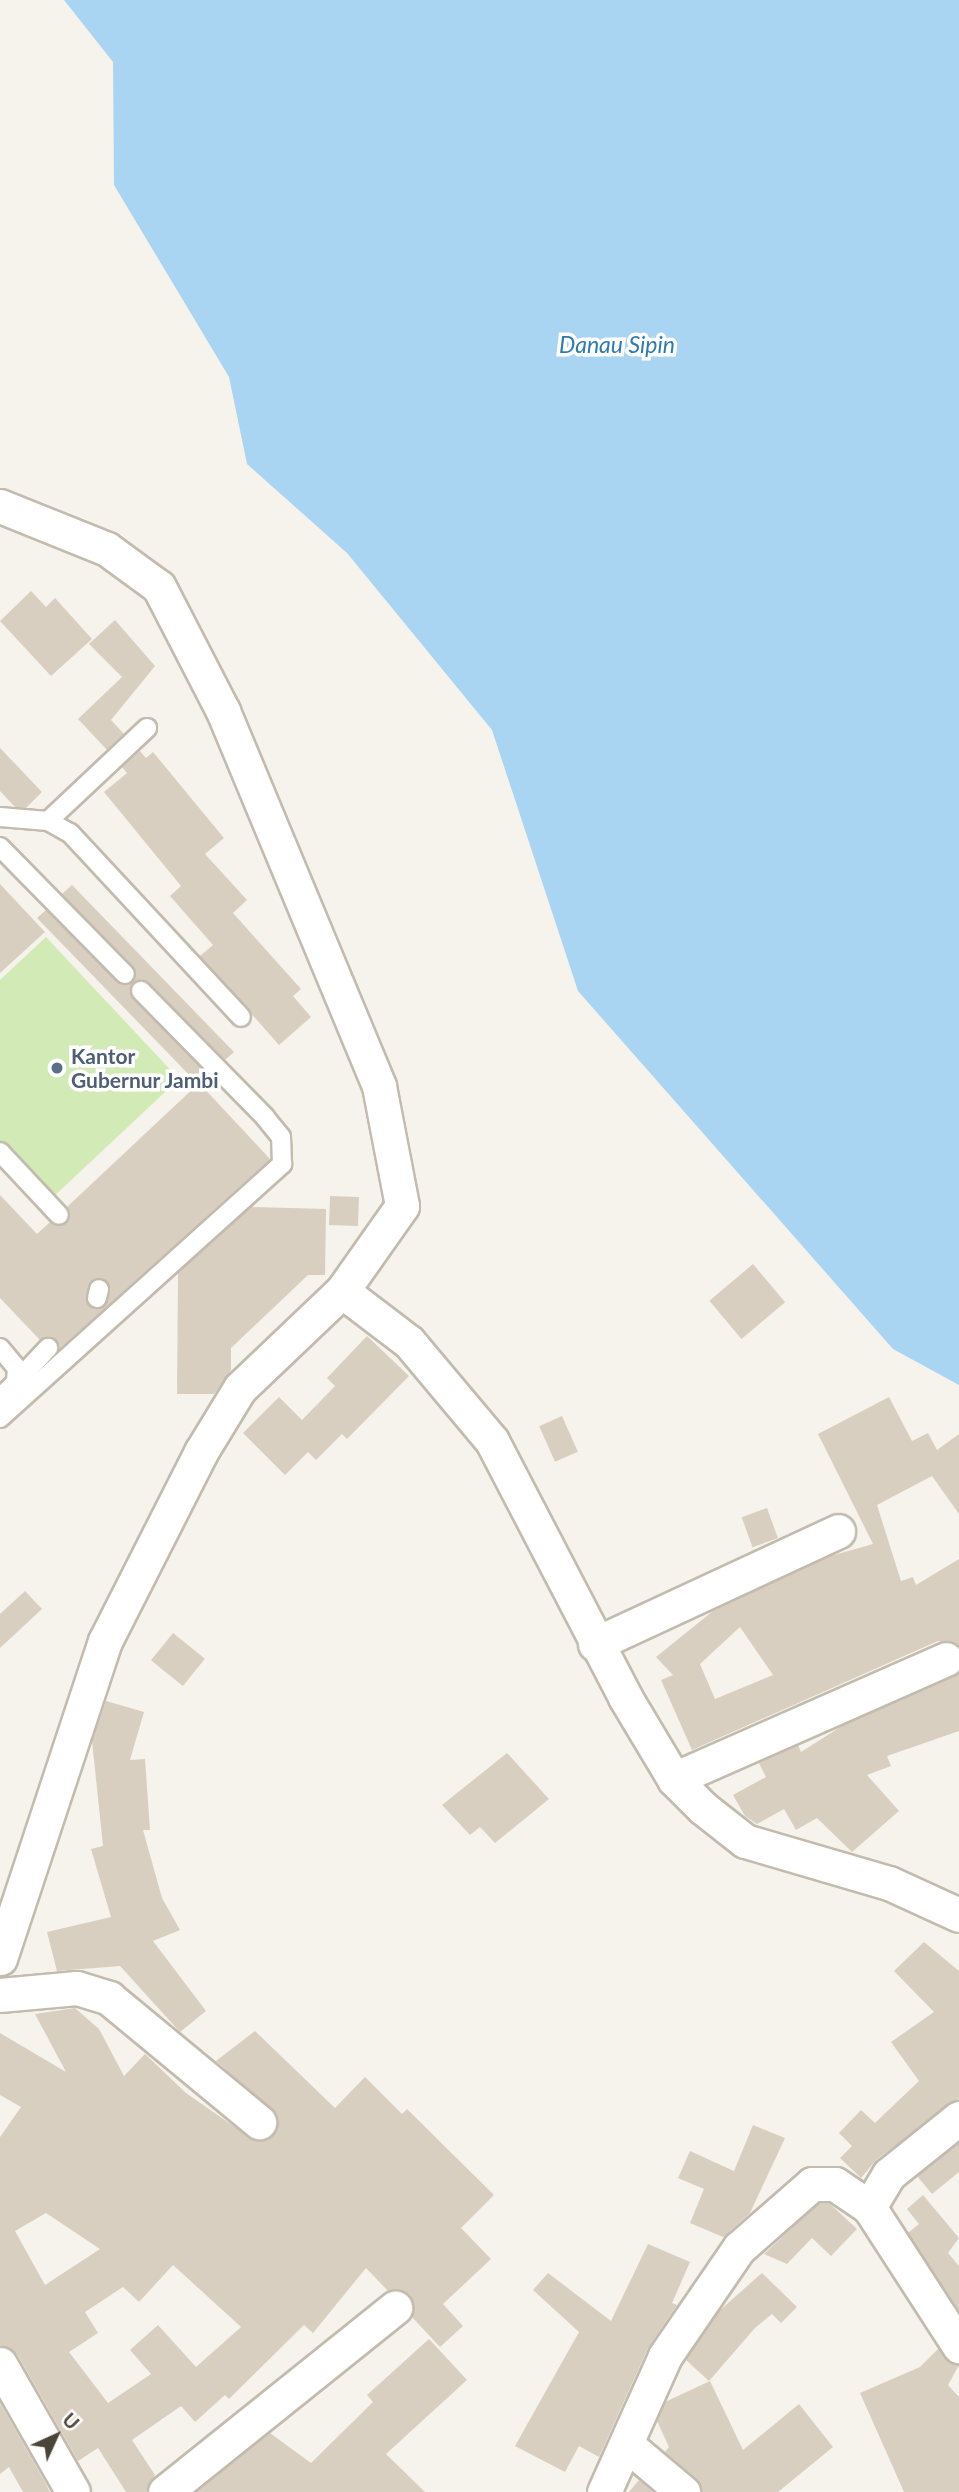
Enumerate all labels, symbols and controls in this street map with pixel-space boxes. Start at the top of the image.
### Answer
water label: Danau Sipin [559,330,675,358]
place label: Kantor Gubernur Jambi [71,1043,220,1093]
marker: Kantor Gubernur Jambi [49,1060,65,1076]
north arrow [21,2401,91,2471]
text: U [58,2408,84,2434]

